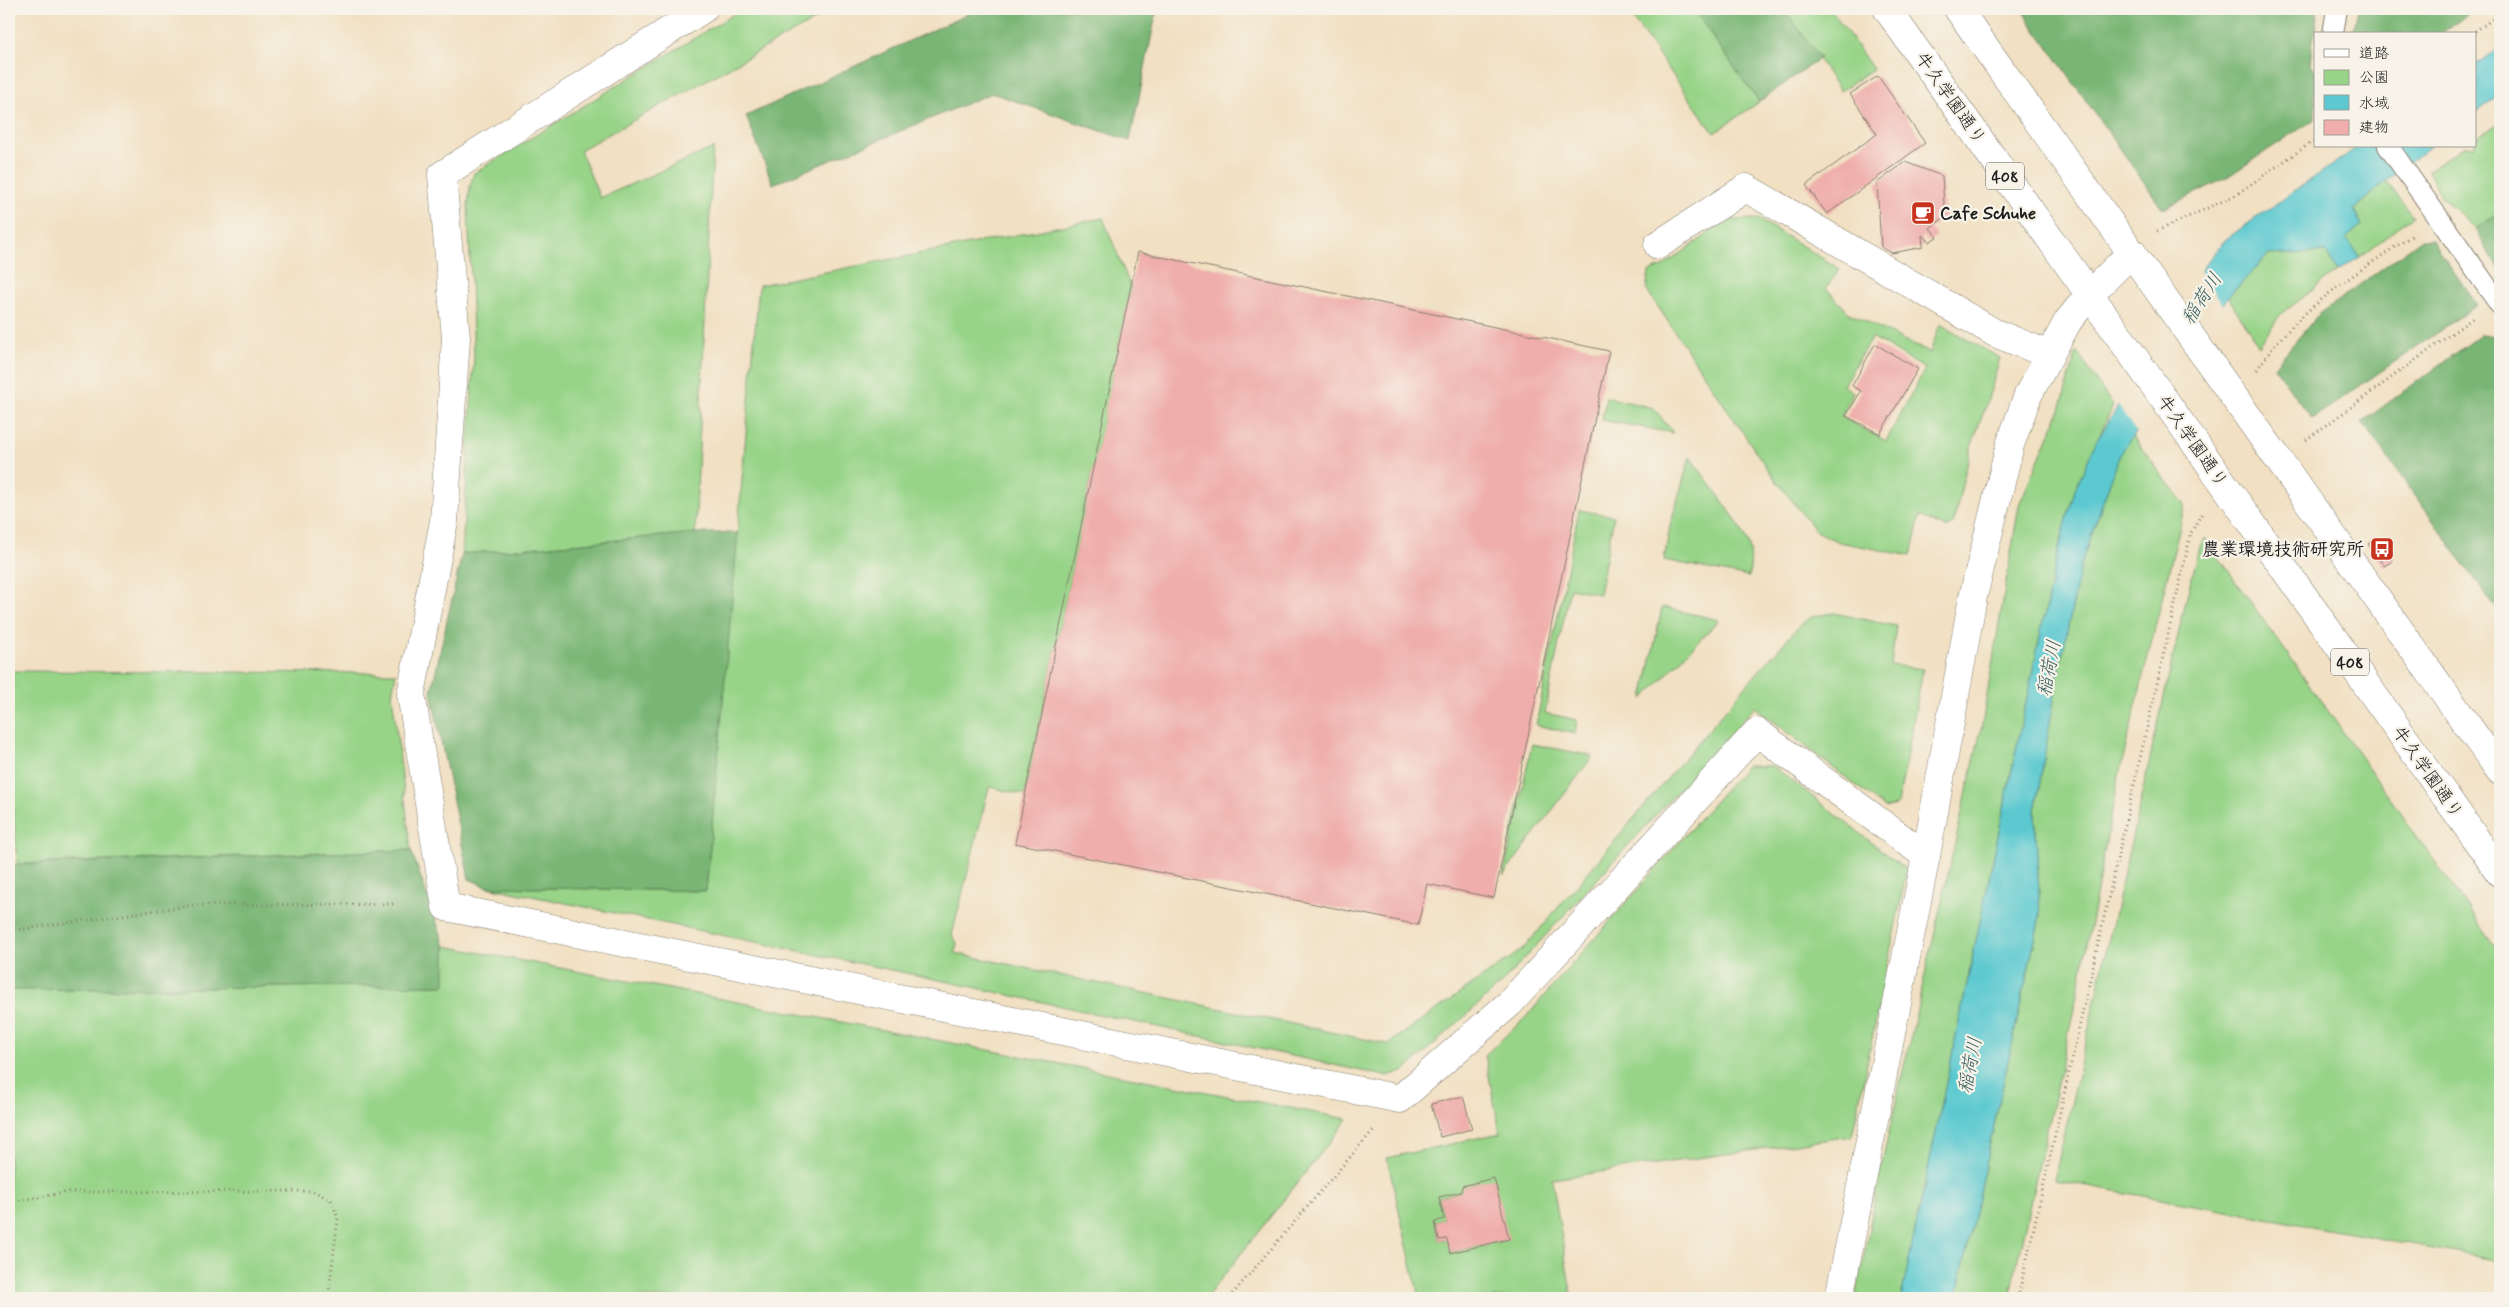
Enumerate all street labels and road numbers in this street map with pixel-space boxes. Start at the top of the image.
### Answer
street label: 牛久学園通り [1909,47,1991,150]
road number: 408 [1986,162,2024,190]
street label: 牛久学園通り [2151,390,2233,493]
road number: 408 [2331,649,2369,676]
street label: 牛久学園通り [2386,721,2468,824]

